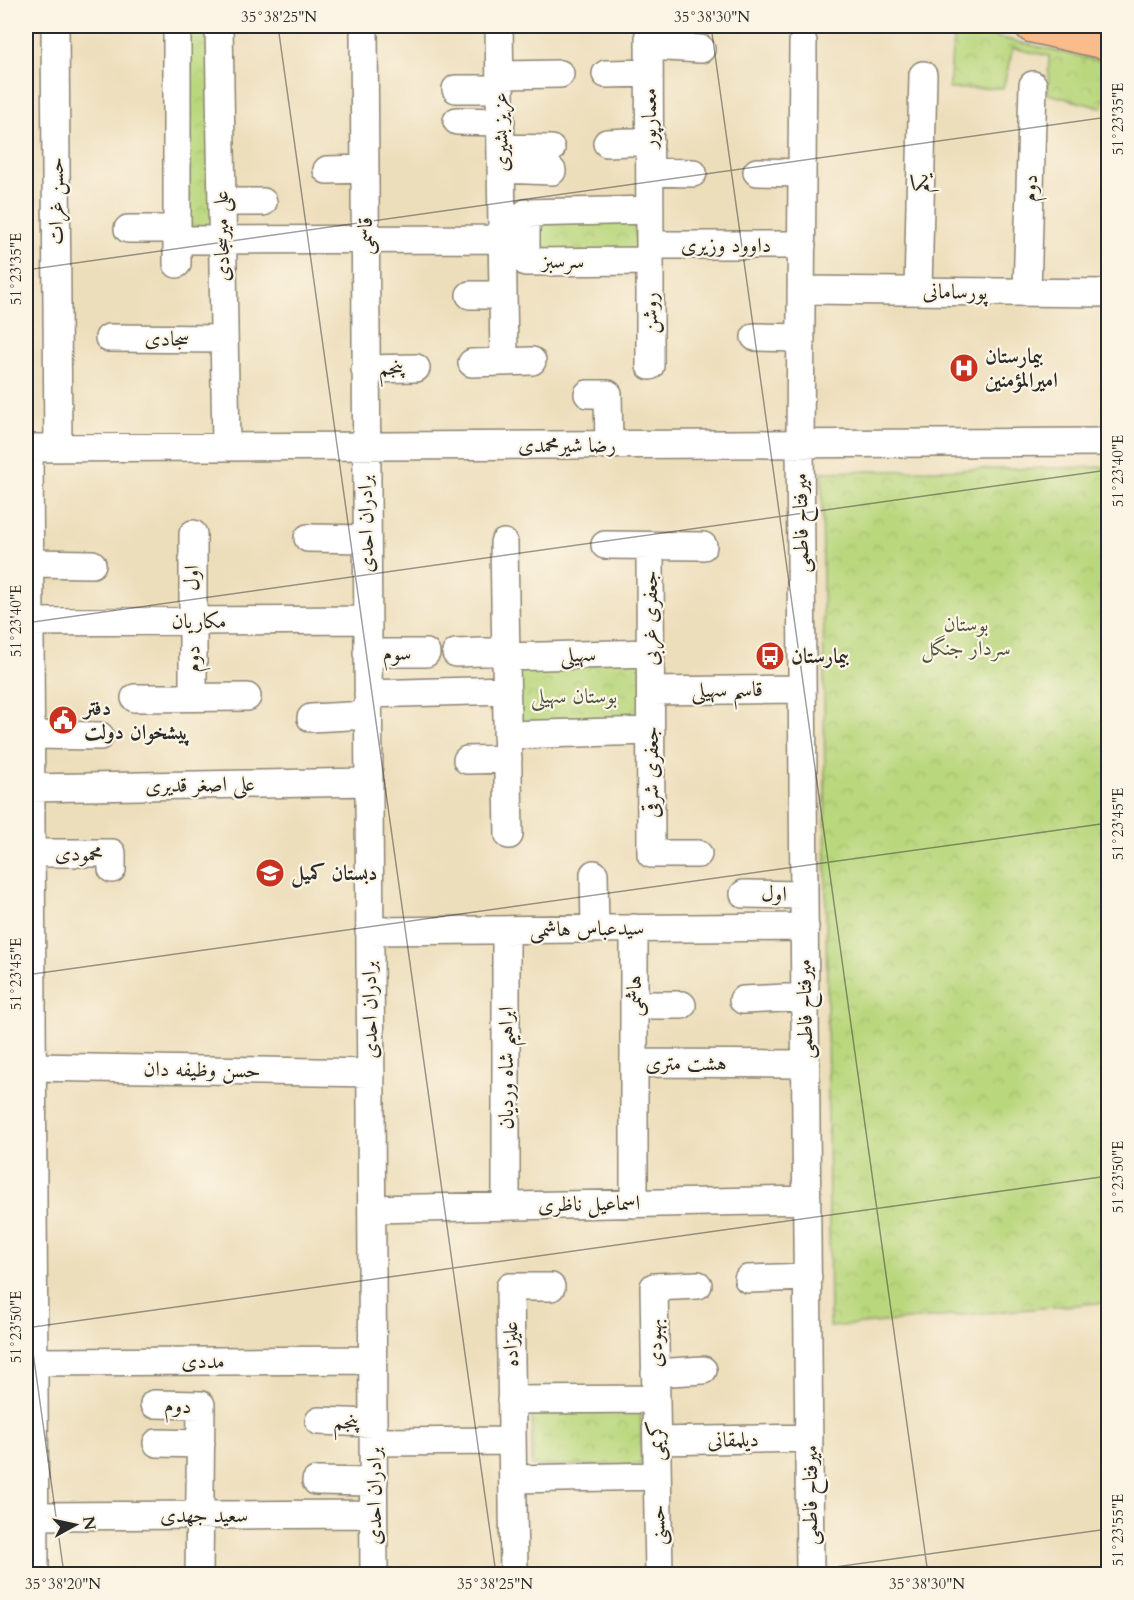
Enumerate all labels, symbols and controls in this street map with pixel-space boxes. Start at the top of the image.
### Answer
text: 35°38'25"N [241,7,317,27]
text: 35°38'30"N [674,7,750,27]
text: 51°23'35"E [1108,83,1128,155]
street label: معمارپور [635,88,664,150]
street label: عزیز بشیری [486,92,516,172]
street label: حسن غرات [42,157,71,245]
street label: یکم [906,172,941,193]
street label: دوم [1015,174,1048,202]
street label: علی میرسجادی [207,190,238,282]
street label: قاسمی [351,217,380,255]
street label: داوود وزیری [681,231,771,260]
text: 51°23'35"E [6,233,26,305]
street label: سرسبز [540,247,584,276]
street label: پورسامانی [922,277,989,307]
street label: روشن [636,292,665,334]
street label: سجادی [144,324,190,354]
place label: بیمارستان امیرالمؤمنین [985,342,1058,395]
hospital icon: بیمارستان امیرالمؤمنین [948,352,980,384]
street label: پنجم [378,353,406,388]
street label: رضا شیرمحمدی [518,431,616,460]
text: 51°23'40"E [1108,435,1128,507]
street label: میرفتاح فاطمی [786,473,820,573]
street label: برادران احدی [351,475,381,573]
street label: اول [177,565,207,591]
street label: جعفری غربی [636,570,665,666]
text: 51°23'40"E [6,585,26,657]
street label: مکاریان [172,607,226,636]
park label: بوستان سردار جنگل [921,610,1011,663]
street label: سوم [383,639,411,671]
street label: سهیلی [560,640,597,671]
bus stop icon: بیمارستان [754,640,786,672]
place label: بیمارستان [791,642,850,671]
street label: دوم [178,645,211,673]
street label: قاسم سهیلی [691,675,763,711]
park label: بوستان سهیلی [531,682,617,712]
place label: دفتر پیشخوان دولت [82,694,190,747]
public building icon: دفتر پیشخوان دولت [47,704,79,736]
street label: جعفری شرقی [637,726,666,818]
street label: علی اصغر قدیری [145,770,255,801]
text: 51°23'45"E [1108,788,1128,860]
street label: محمودی [54,839,104,869]
school or university icon: دبستان کمیل [254,857,286,889]
place label: دبستان کمیل [291,859,378,888]
street label: اول [761,879,787,909]
street label: سیدعباس هاشمی [529,914,645,944]
text: 51°23'45"E [6,938,26,1010]
street label: میرفتاح فاطمی [790,959,824,1059]
street label: برادران احدی [355,961,385,1059]
street label: هاشمی [620,975,649,1017]
street label: ابراهیم شاه وردیان [492,1006,527,1130]
street label: هشت متری [645,1049,727,1078]
street label: حسن وظیفه دان [143,1054,261,1086]
text: 51°23'50"E [1108,1141,1128,1213]
street label: اسماعیل ناظری [538,1189,640,1219]
text: 51°23'50"E [6,1291,26,1363]
street label: بهبودی [640,1318,670,1368]
street label: علیزاده [496,1321,526,1367]
street label: مددی [181,1347,225,1376]
street label: دوم [163,1391,192,1424]
street label: پنجم [333,1407,361,1442]
street label: کریمی [641,1420,671,1462]
street label: دیلمقانی [707,1425,759,1455]
street label: میرفتاح فاطمی [796,1445,829,1545]
street label: برادران احدی [360,1447,389,1545]
text: 51°23'55"E [1108,1494,1128,1566]
north arrow [45,1495,105,1555]
street label: سعید جهدی [160,1501,248,1530]
street label: حسنی [643,1504,673,1546]
text: N [77,1515,101,1532]
text: 35°38'20"N [25,1574,101,1594]
text: 35°38'25"N [457,1574,533,1594]
text: 35°38'30"N [889,1574,965,1594]

